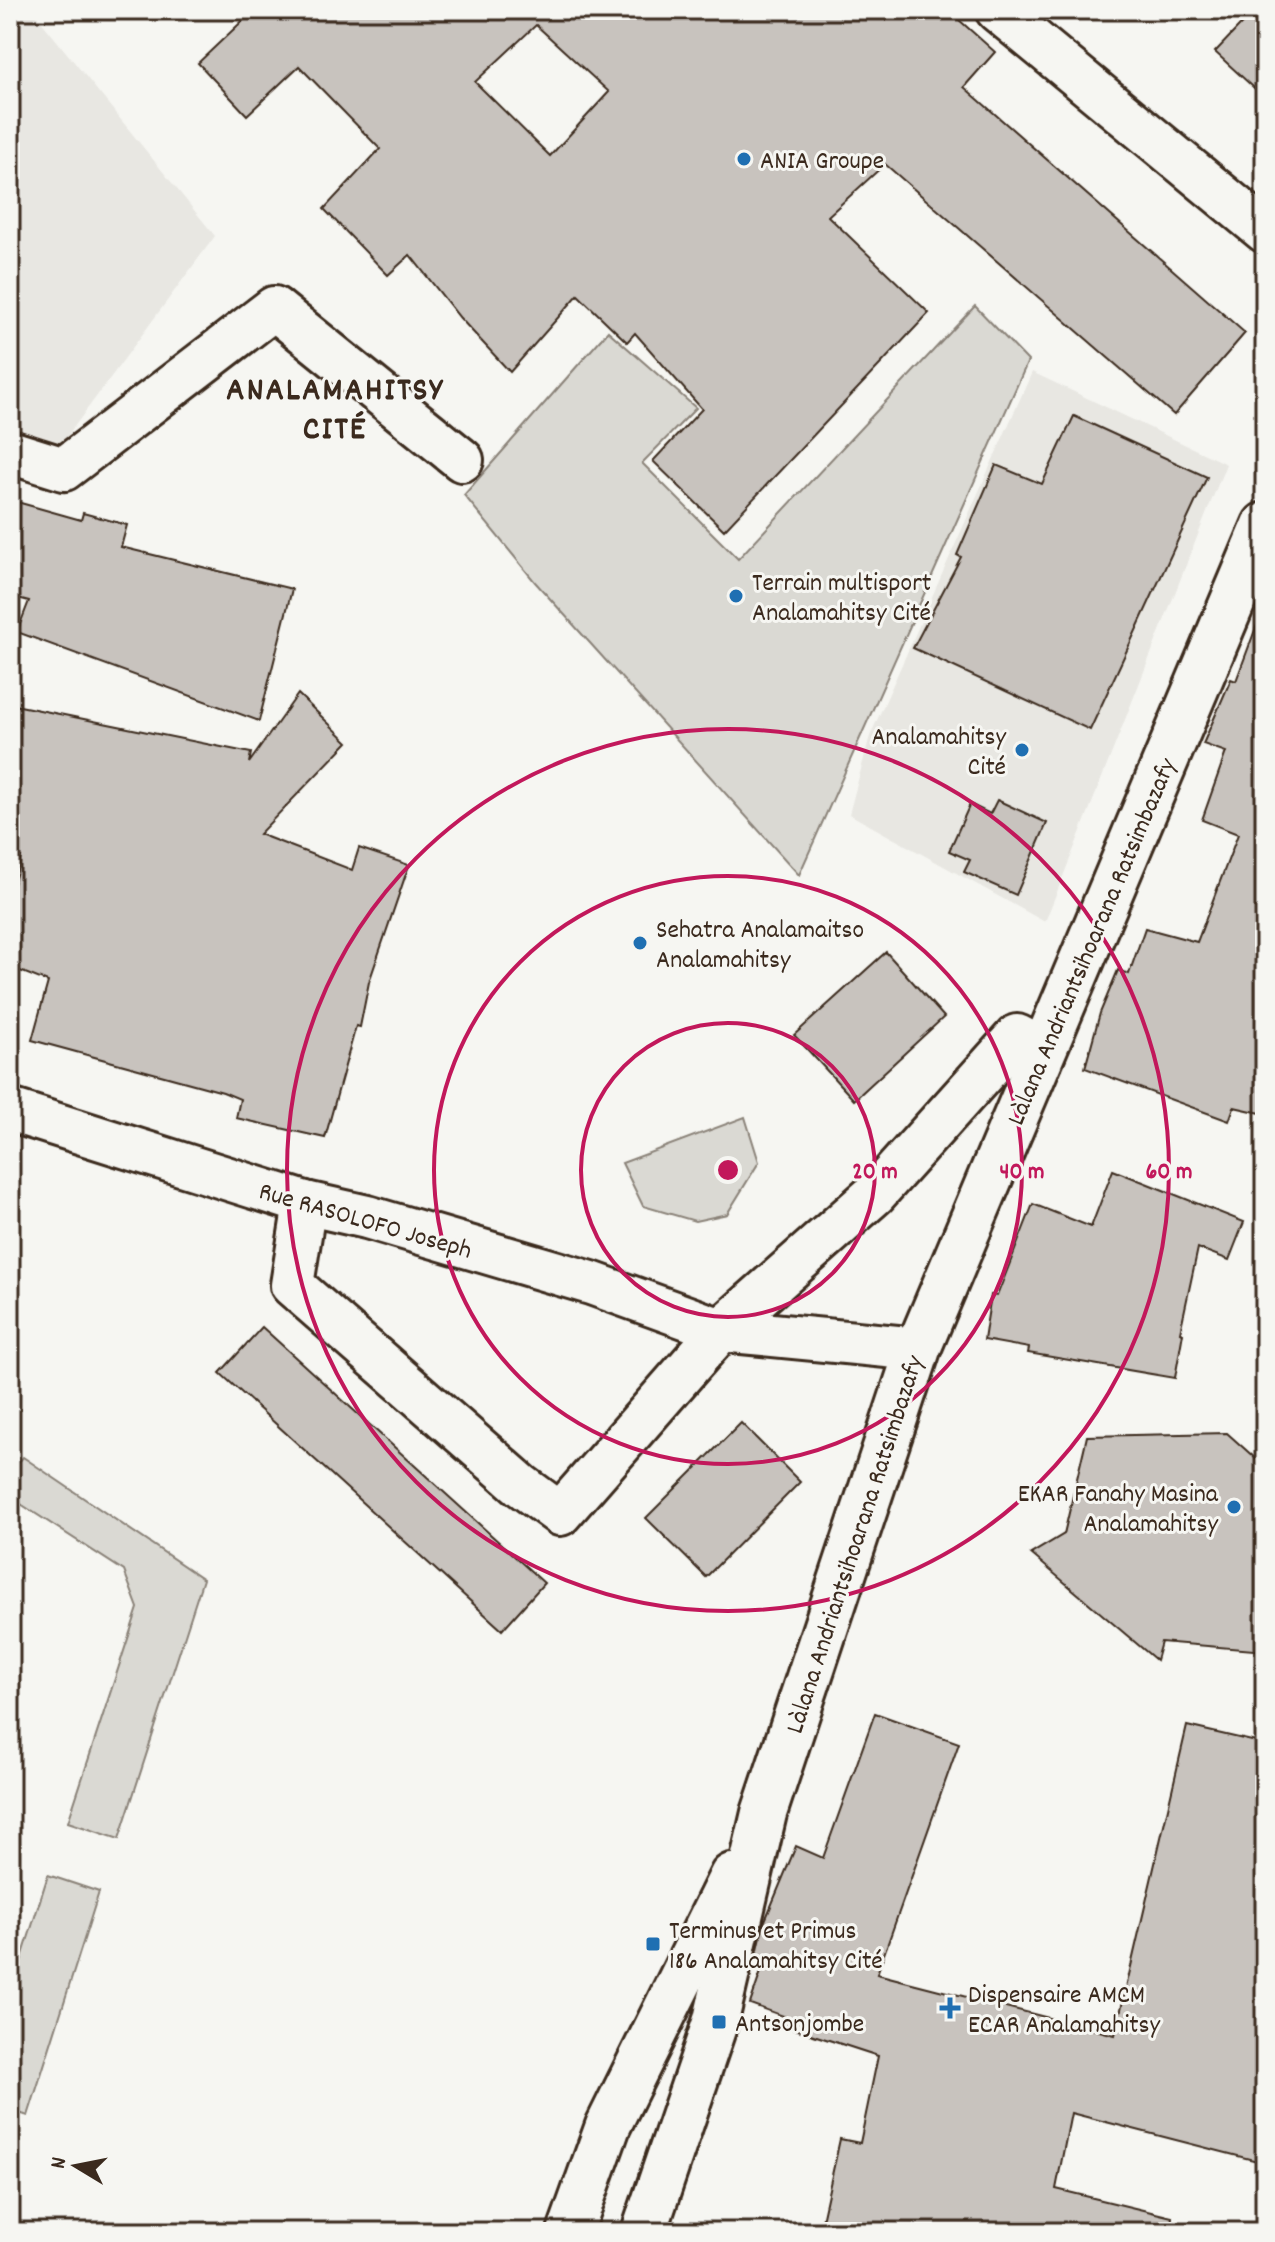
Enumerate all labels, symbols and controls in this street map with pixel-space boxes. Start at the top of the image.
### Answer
place label: ANIA Groupe [760,144,884,181]
marker: ANIA Groupe [735,150,753,168]
district label: ANALAMAHITSY CITÉ [226,368,444,456]
place label: Terrain multisport Analamahitsy Cité [752,566,932,633]
marker: Terrain multisport Analamahitsy Cité [727,587,745,605]
place label: Analamahitsy Cité [871,720,1006,787]
marker: Analamahitsy Cité [1013,741,1031,759]
street label: Làlana Andriantsihoarana Ratsimbazafy [999,753,1188,1132]
place label: Sehatra Analamaitso Analamahitsy [656,913,864,980]
marker: Sehatra Analamaitso Analamahitsy [631,934,649,952]
centre of rings [714,1156,742,1184]
text: 20 m [852,1156,898,1190]
text: 40 m [999,1156,1045,1190]
text: 60 m [1146,1156,1192,1190]
street label: Rue RASOLOFO Joseph [254,1174,476,1270]
street label: Làlana Andriantsihoarana Ratsimbazafy [778,1351,935,1739]
place label: EKAR Fanahy Masina Analamahitsy [1018,1477,1219,1544]
marker: EKAR Fanahy Masina Analamahitsy [1225,1498,1243,1516]
place label: Terminus et Primus 186 Analamahitsy Cité [669,1914,883,1981]
marker: Terminus et Primus 186 Analamahitsy Cité [644,1935,662,1953]
place label: Dispensaire AMCM ECAR Analamahitsy [968,1978,1161,2045]
marker: Dispensaire AMCM ECAR Analamahitsy [939,1997,961,2019]
place label: Antsonjombe [735,2007,864,2044]
marker: Antsonjombe [710,2013,728,2031]
north arrow [36,2126,116,2206]
text: N [44,2155,76,2171]

